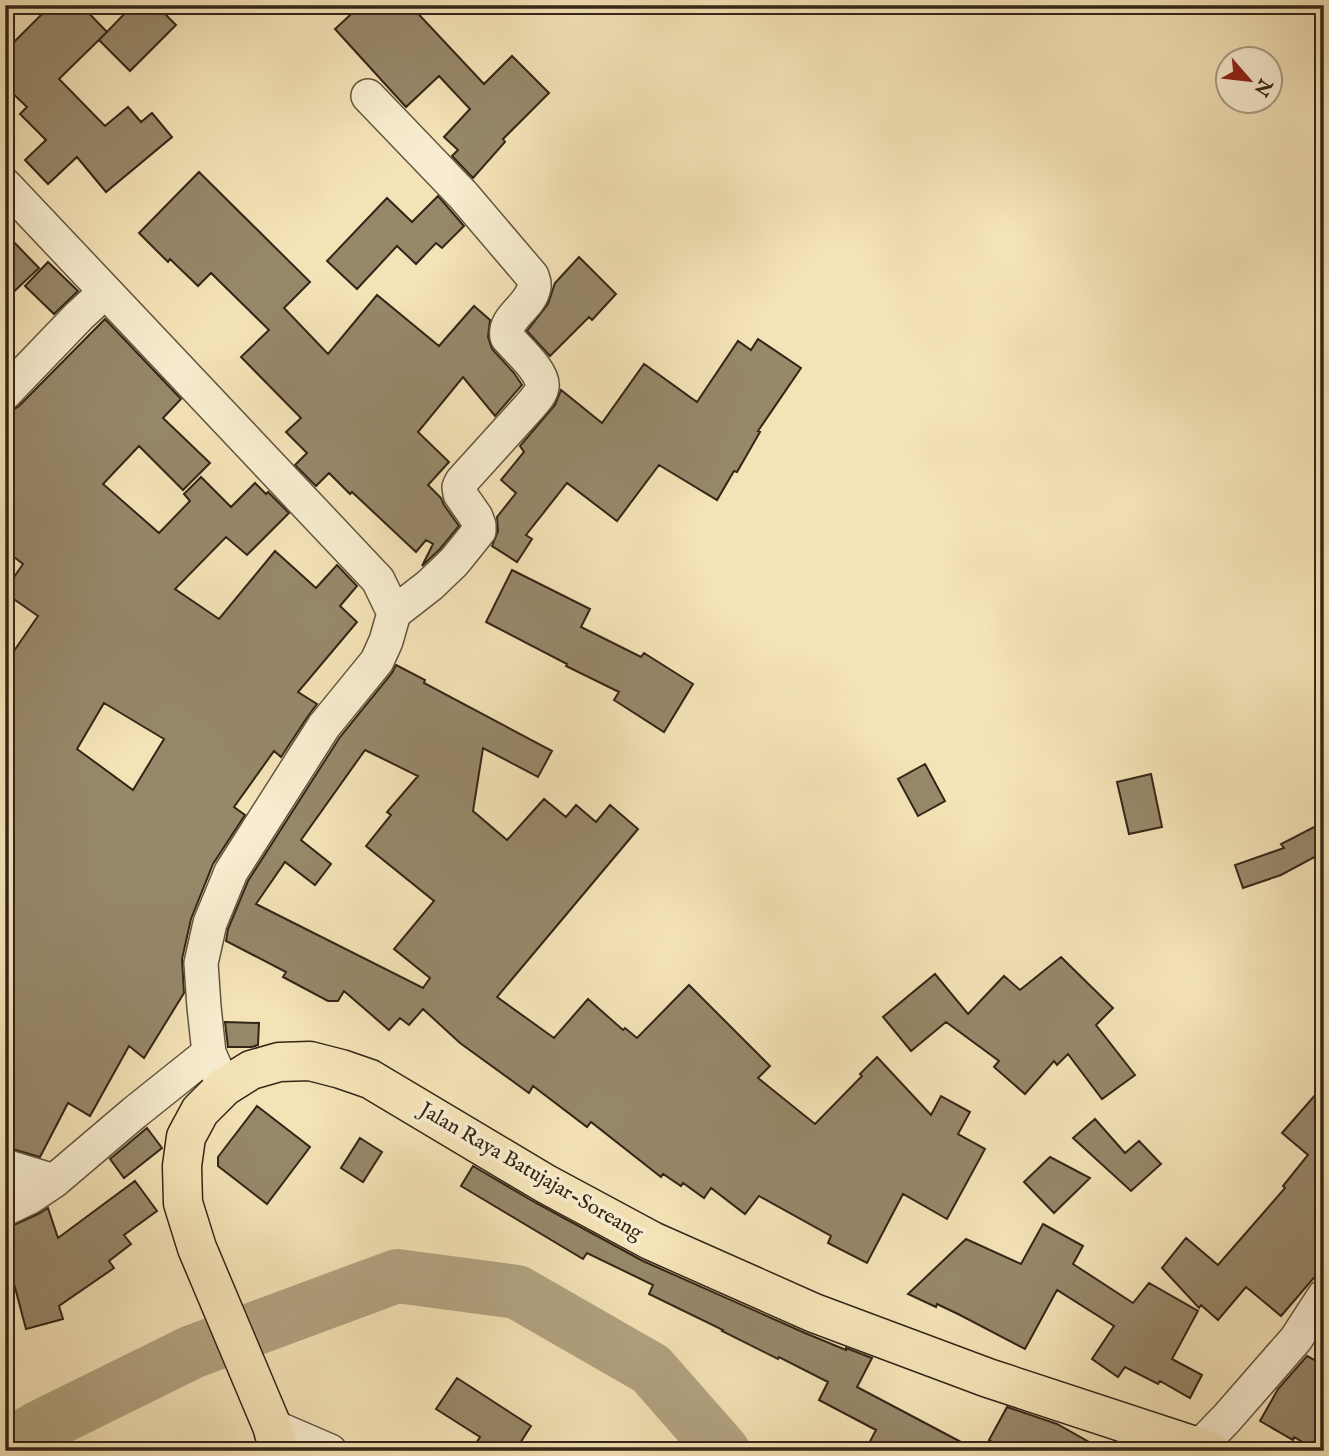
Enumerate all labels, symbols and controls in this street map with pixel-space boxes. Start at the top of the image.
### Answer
north arrow [1214,46,1284,116]
text: N [1248,73,1277,100]
street label: Jalan Raya Batujajar-Soreang [413,1096,648,1247]

